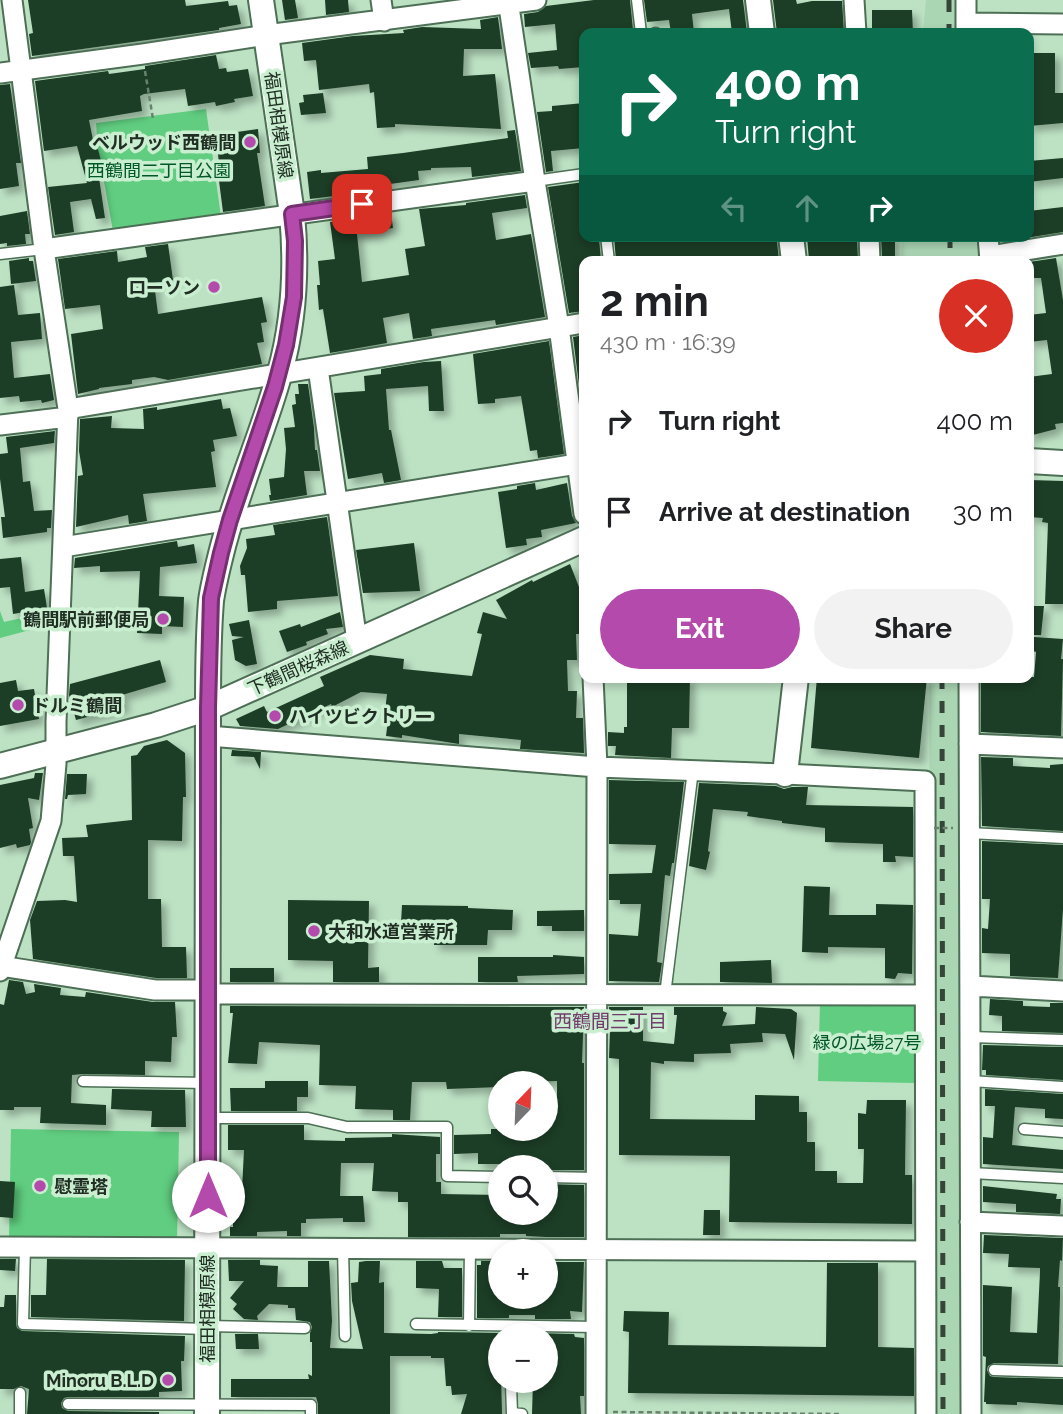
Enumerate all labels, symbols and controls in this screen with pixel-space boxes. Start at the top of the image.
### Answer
text: 400 m [715,54,861,111]
icon: right [600,56,691,147]
street label: 福田相模原線 [261,70,297,180]
text: Turn right [715,113,856,150]
place label: ベルウッド西鶴間 [92,132,236,153]
marker: ベルウッド西鶴間 [242,134,258,150]
park label: 西鶴間二丁目公園 [87,160,231,181]
pin [332,174,392,234]
icon: arrive [343,185,381,223]
icon: left [715,189,753,227]
icon: ahead [788,189,826,227]
icon: right [861,189,899,227]
place label: ローソン [128,277,200,298]
text: 2 min [600,277,709,326]
marker: ローソン [206,279,222,295]
button: close [939,279,1013,353]
text: 430 m · 16:39 [600,328,736,355]
icon: right [600,402,638,440]
text: Turn right [659,406,780,436]
text: 400 m [936,406,1013,436]
icon: arrive [600,493,638,531]
text: Arrive at destination [659,497,910,527]
text: 30 m [953,497,1013,527]
button: Exit [600,589,800,669]
button: Share [814,589,1013,669]
place label: 鶴間駅前郵便局 [23,609,149,630]
marker: 鶴間駅前郵便局 [155,611,171,627]
street label: 下鶴間桜森線 [244,636,352,700]
place label: ドルミ鶴間 [32,695,122,716]
marker: ドルミ鶴間 [10,697,26,713]
place label: ハイツビクトリー [289,706,433,727]
marker: ハイツビクトリー [267,708,283,724]
place label: 大和水道営業所 [328,921,454,942]
marker: 大和水道営業所 [306,923,322,939]
district label: 西鶴間三丁目 [553,1010,667,1032]
park label: 緑の広場27号 [812,1032,922,1053]
north arrow [488,1071,558,1141]
map controls [488,1071,558,1393]
button: search [488,1155,558,1225]
position arrow [171,1159,245,1233]
place label: 慰霊塔 [54,1176,108,1197]
marker: 慰霊塔 [32,1178,48,1194]
button: + [488,1239,558,1309]
street label: 福田相模原線 [197,1255,218,1363]
button: − [488,1323,558,1393]
place label: Minoru B.L.D [46,1370,154,1391]
marker: Minoru B.L.D [160,1372,176,1388]

